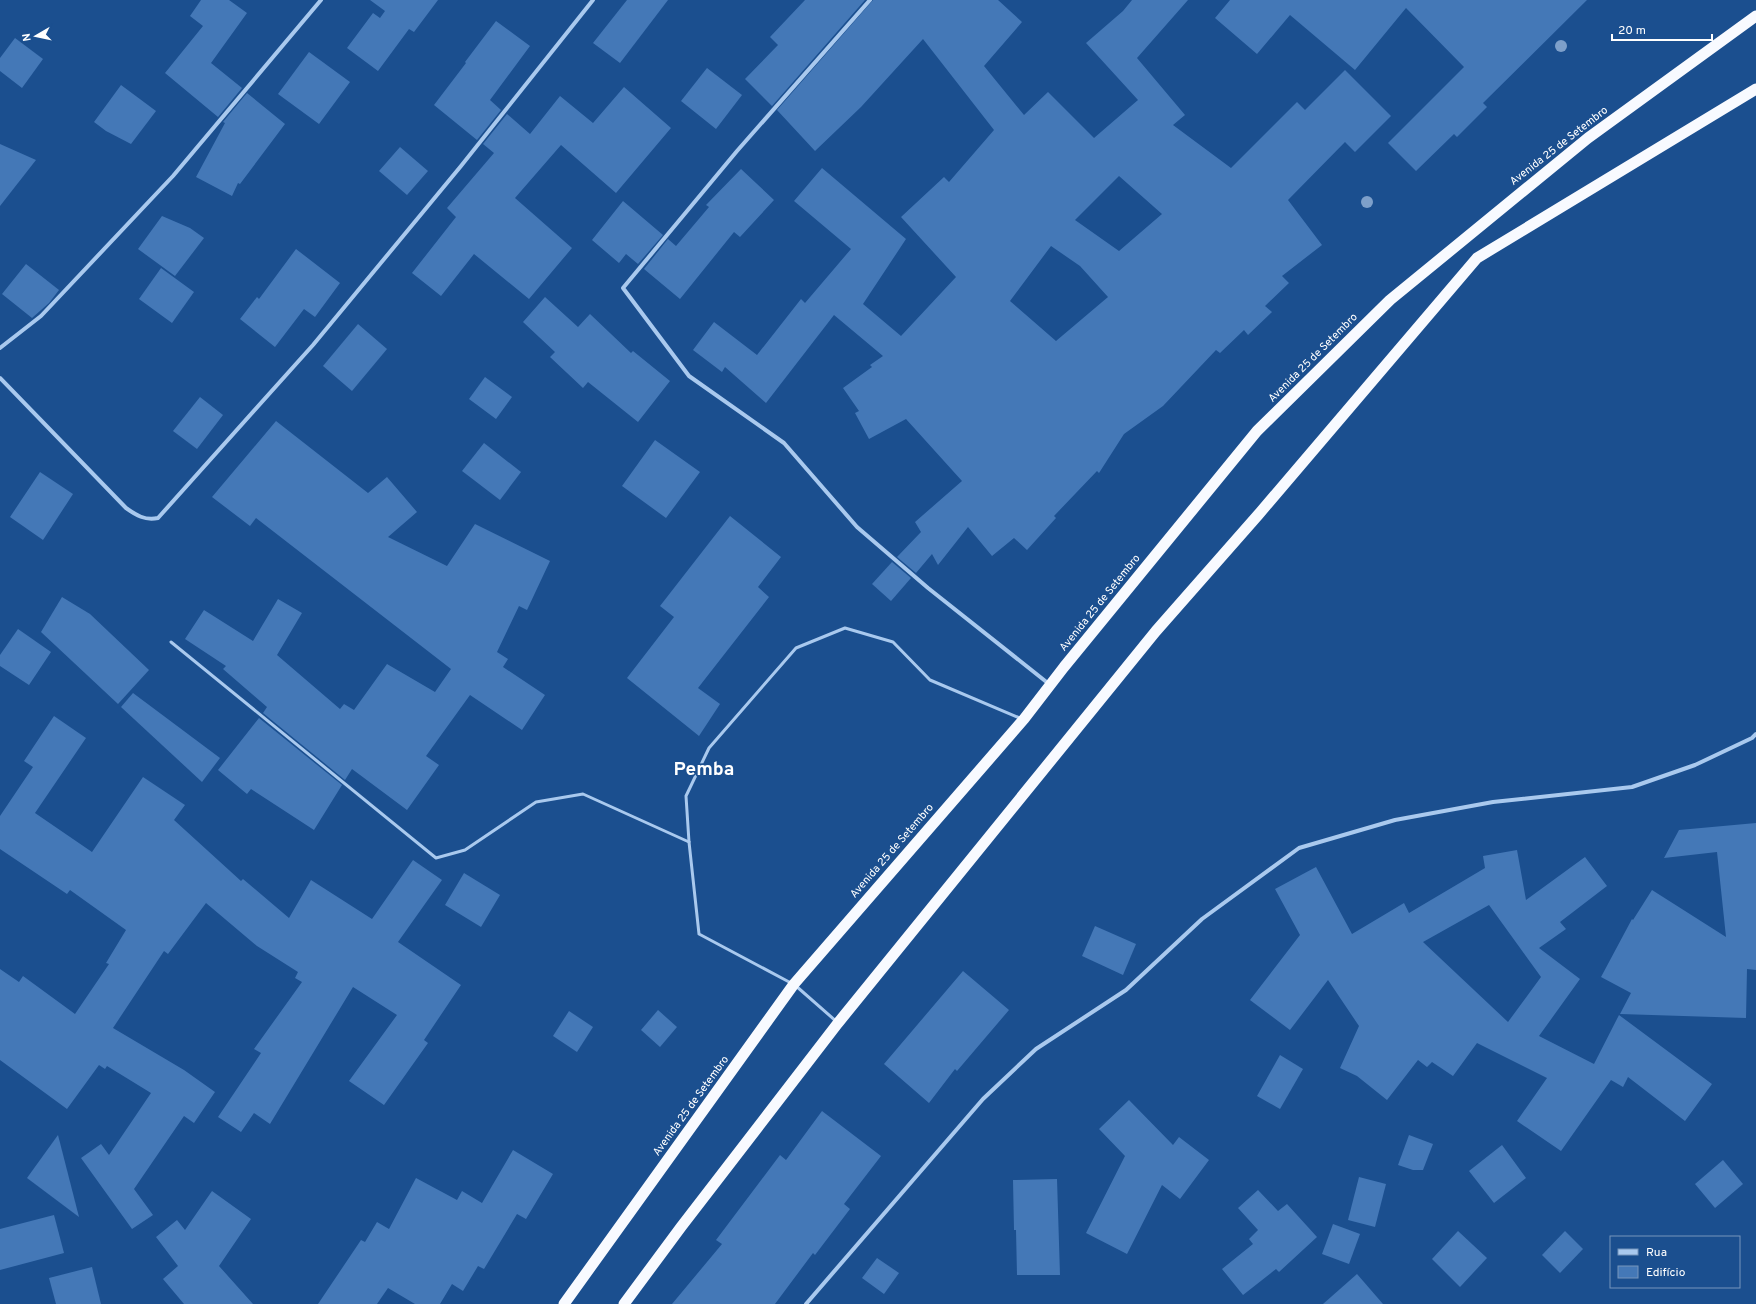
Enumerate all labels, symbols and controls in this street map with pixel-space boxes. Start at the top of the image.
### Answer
north arrow [16,16,56,56]
scale bar [1612,16,1712,42]
text: 20 m [1618,23,1646,39]
text: N [20,32,35,42]
street label: Avenida 25 de Setembro [1507,103,1611,189]
street label: Avenida 25 de Setembro [1265,310,1361,406]
street label: Avenida 25 de Setembro [1057,552,1143,654]
district label: Pemba [674,758,734,782]
street label: Avenida 25 de Setembro [847,801,937,901]
street label: Avenida 25 de Setembro [650,1053,732,1159]
legend [1610,1236,1740,1288]
text: Rua [1646,1245,1667,1261]
text: Edifício [1646,1265,1686,1281]

